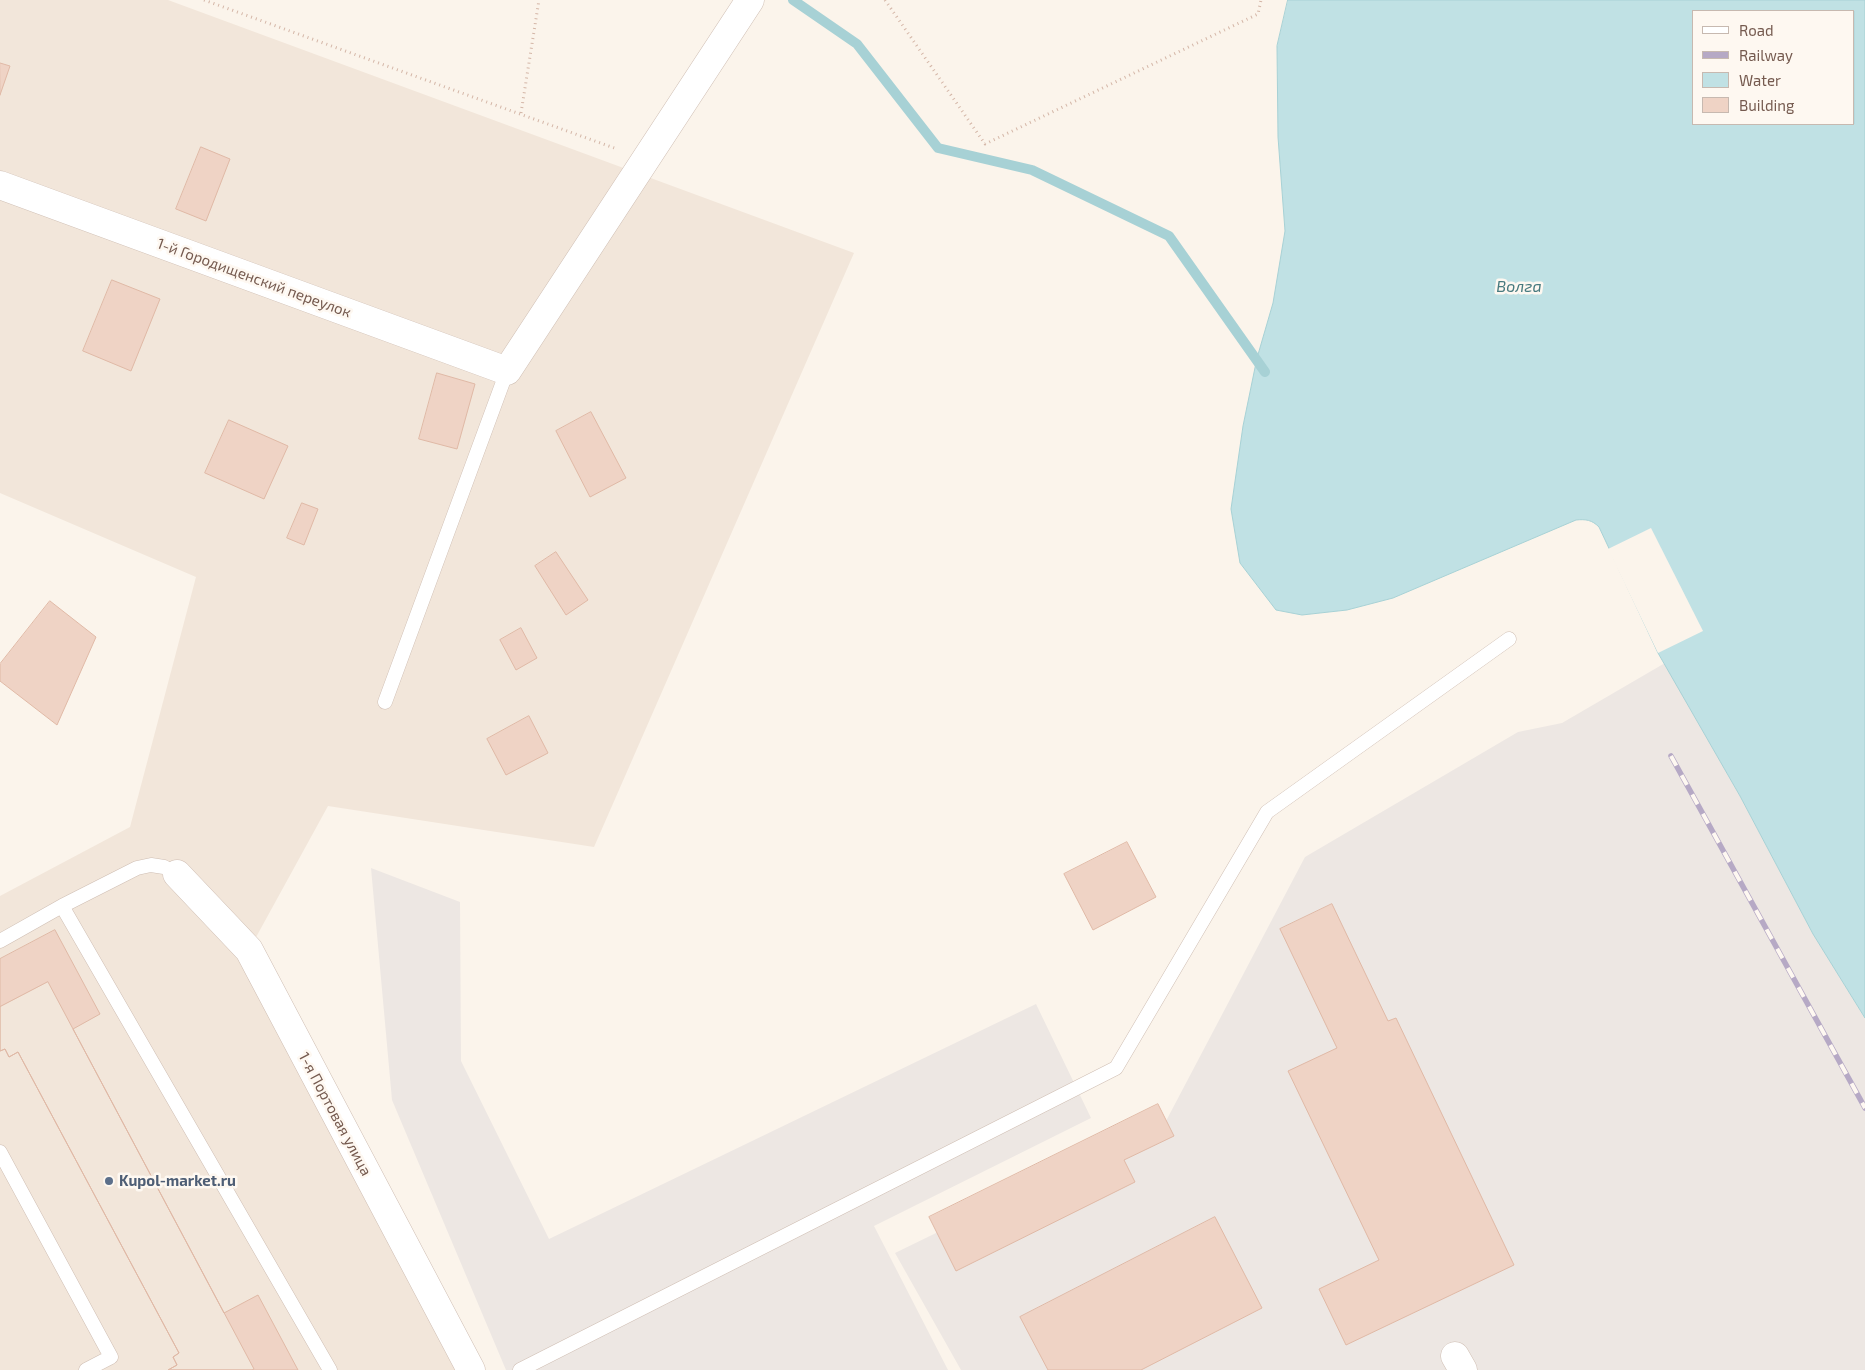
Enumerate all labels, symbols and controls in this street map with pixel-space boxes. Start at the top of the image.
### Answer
legend [1692,10,1855,125]
text: Road [1739,21,1774,39]
text: Railway [1739,46,1793,64]
text: Water [1739,71,1781,89]
text: Building [1739,96,1794,114]
street label: 1-й Городищенский переулок [155,234,353,322]
water label: Волга [1496,277,1542,297]
street label: 1-я Портовая улица [295,1049,375,1179]
place label: Kupol-market.ru [119,1172,236,1190]
marker: Kupol-market.ru [103,1175,115,1187]

